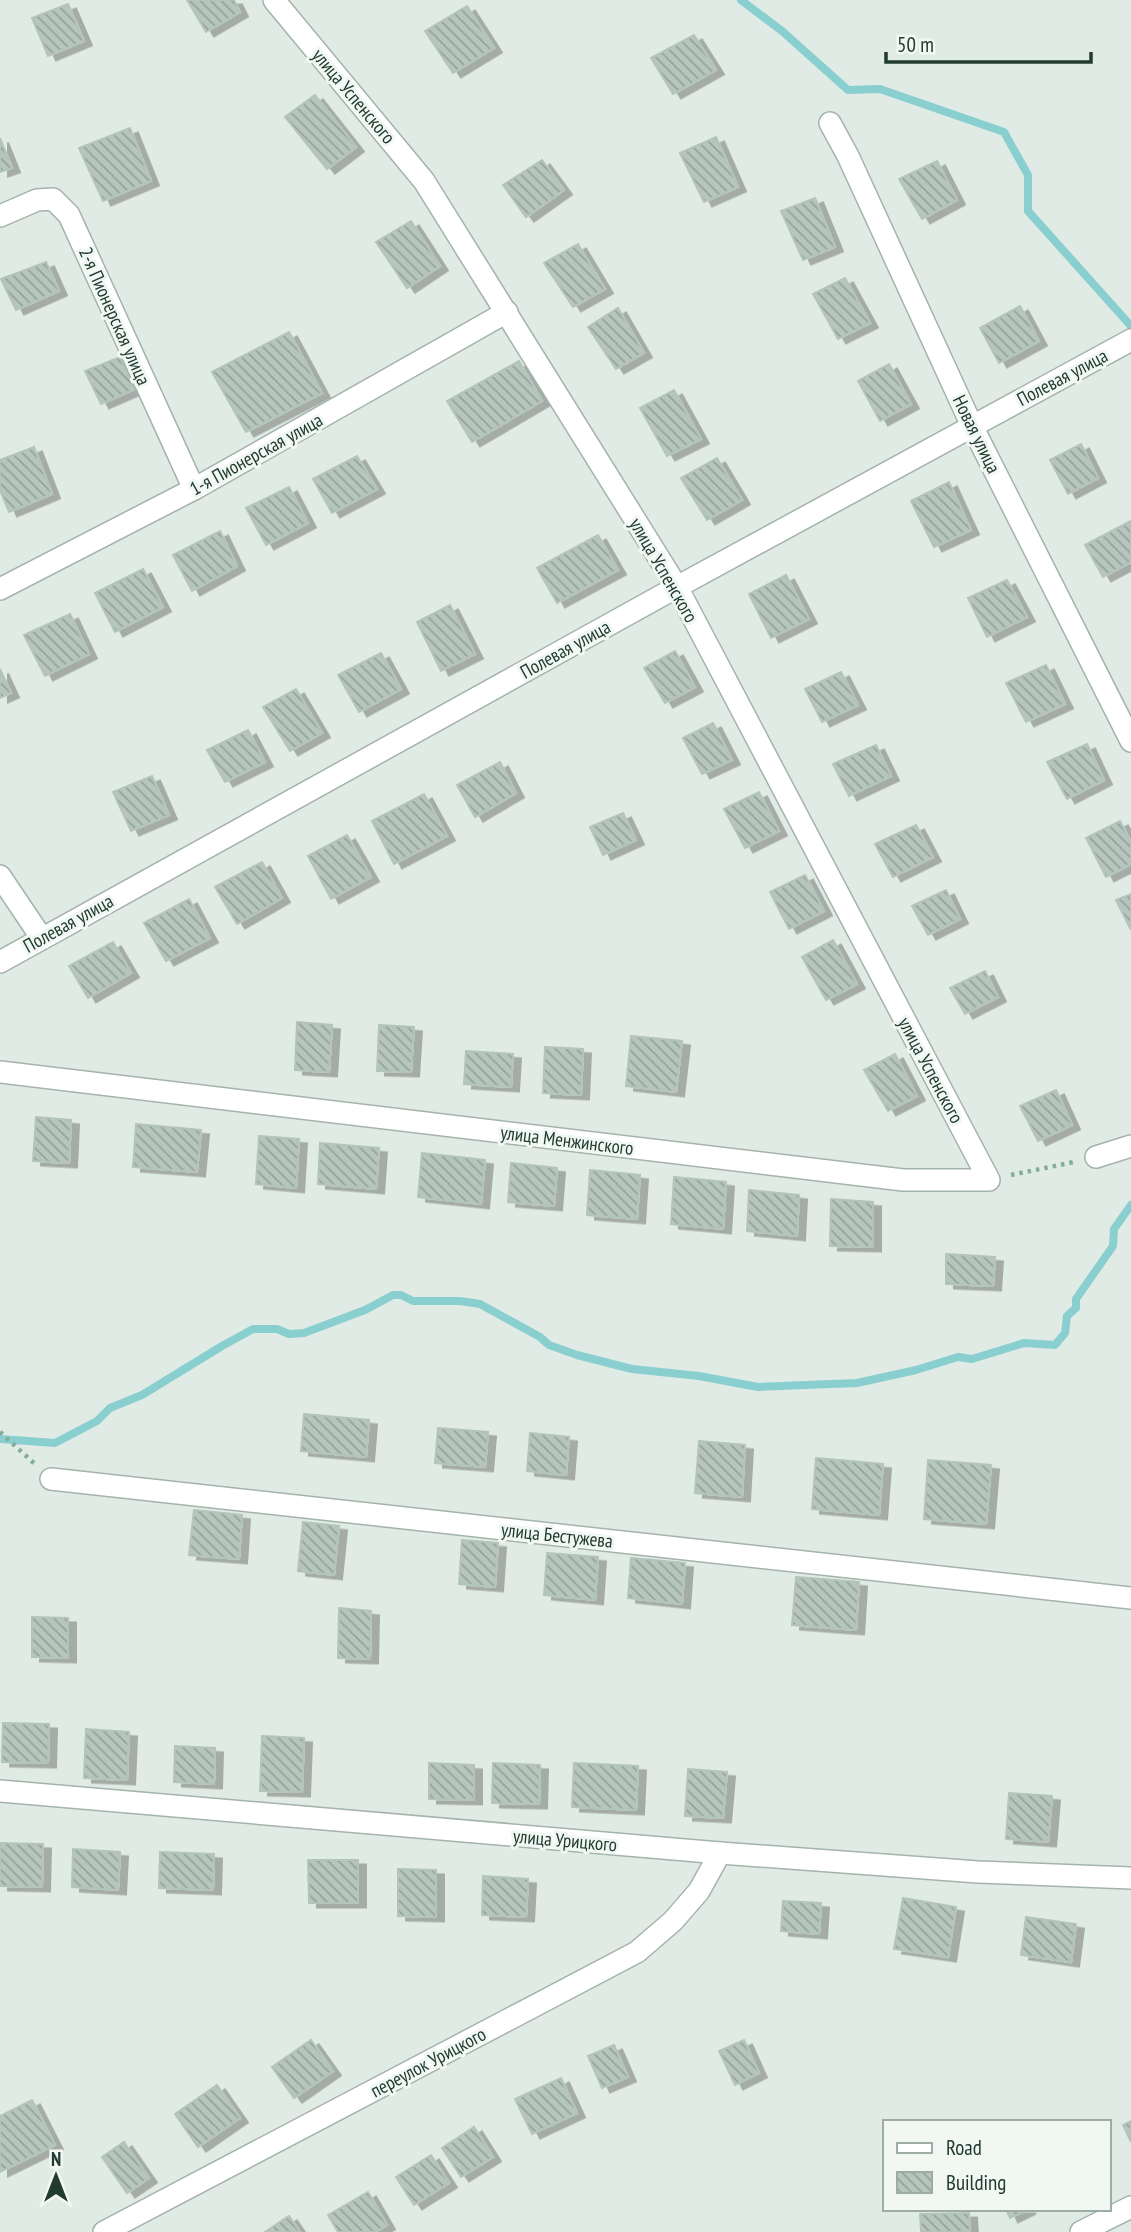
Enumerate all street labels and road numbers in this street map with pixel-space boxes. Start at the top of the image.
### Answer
street label: улица Успенского [307,44,401,148]
street label: 2-я Пионерская улица [74,243,156,389]
street label: Полевая улица [1013,343,1111,411]
street label: Новая улица [948,391,1006,477]
street label: 1-я Пионерская улица [185,408,327,500]
street label: улица Успенского [624,513,704,627]
street label: Полевая улица [516,614,614,684]
street label: Полевая улица [19,888,117,958]
street label: улица Успенского [893,1013,969,1127]
street label: улица Менжинского [499,1120,635,1160]
street label: улица Бестужева [500,1517,614,1553]
street label: улица Урицкого [512,1823,618,1857]
street label: переулок Урицкого [366,2021,490,2103]

